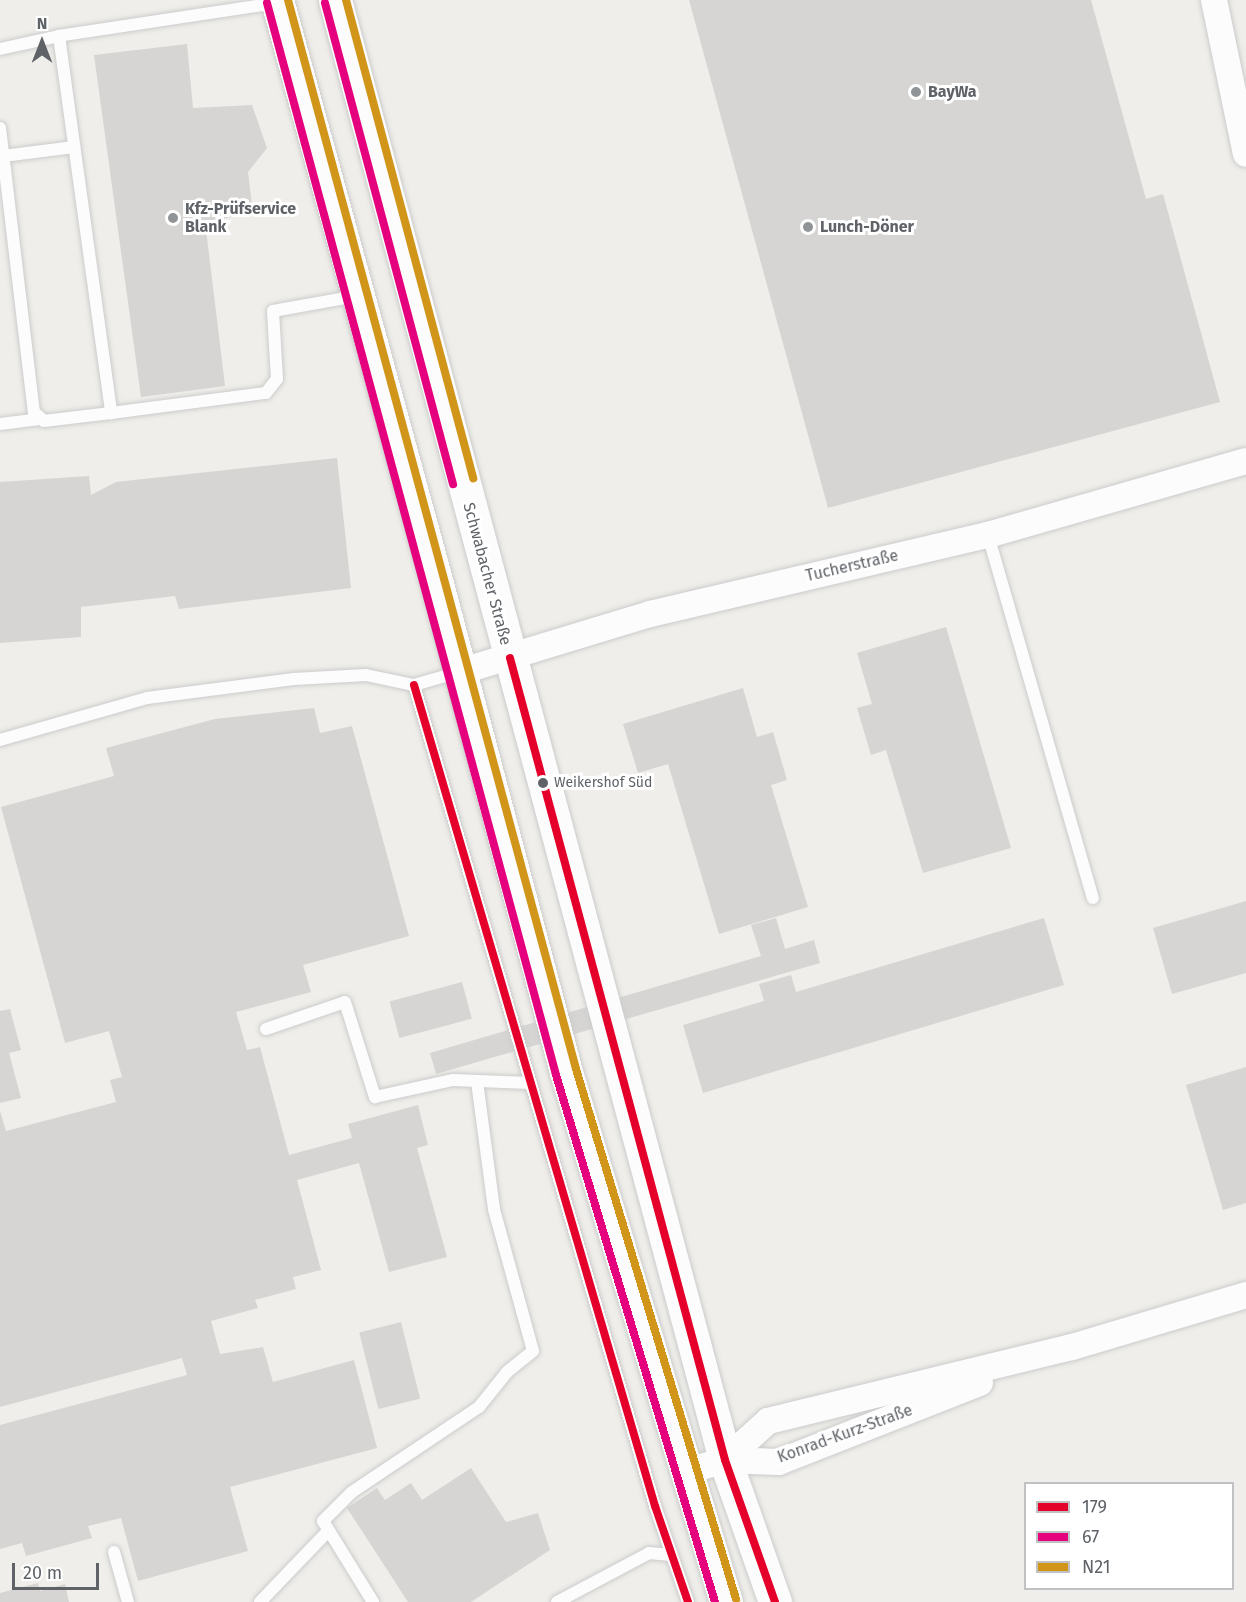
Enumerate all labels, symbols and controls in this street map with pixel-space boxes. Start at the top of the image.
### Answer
north arrow [12,12,72,72]
text: N [37,14,47,33]
place label: BayWa [928,82,977,102]
marker: BayWa [909,85,923,99]
place label: Kfz-Prüfservice Blank [185,199,296,237]
marker: Kfz-Prüfservice Blank [166,211,180,225]
place label: Lunch-Döner [820,217,914,237]
marker: Lunch-Döner [801,220,815,234]
street label: Schwabacher Straße [459,501,515,647]
street label: Tucherstraße [804,546,900,586]
place label: Weikershof Süd [554,775,652,791]
marker: Weikershof Süd [537,777,549,789]
street label: Konrad-Kurz-Straße [775,1401,915,1467]
legend [1024,1482,1234,1590]
text: 179 [1082,1496,1107,1518]
text: 67 [1082,1526,1099,1548]
scale bar [15,1551,102,1589]
text: N21 [1082,1556,1111,1578]
text: 20 m [23,1562,62,1584]

